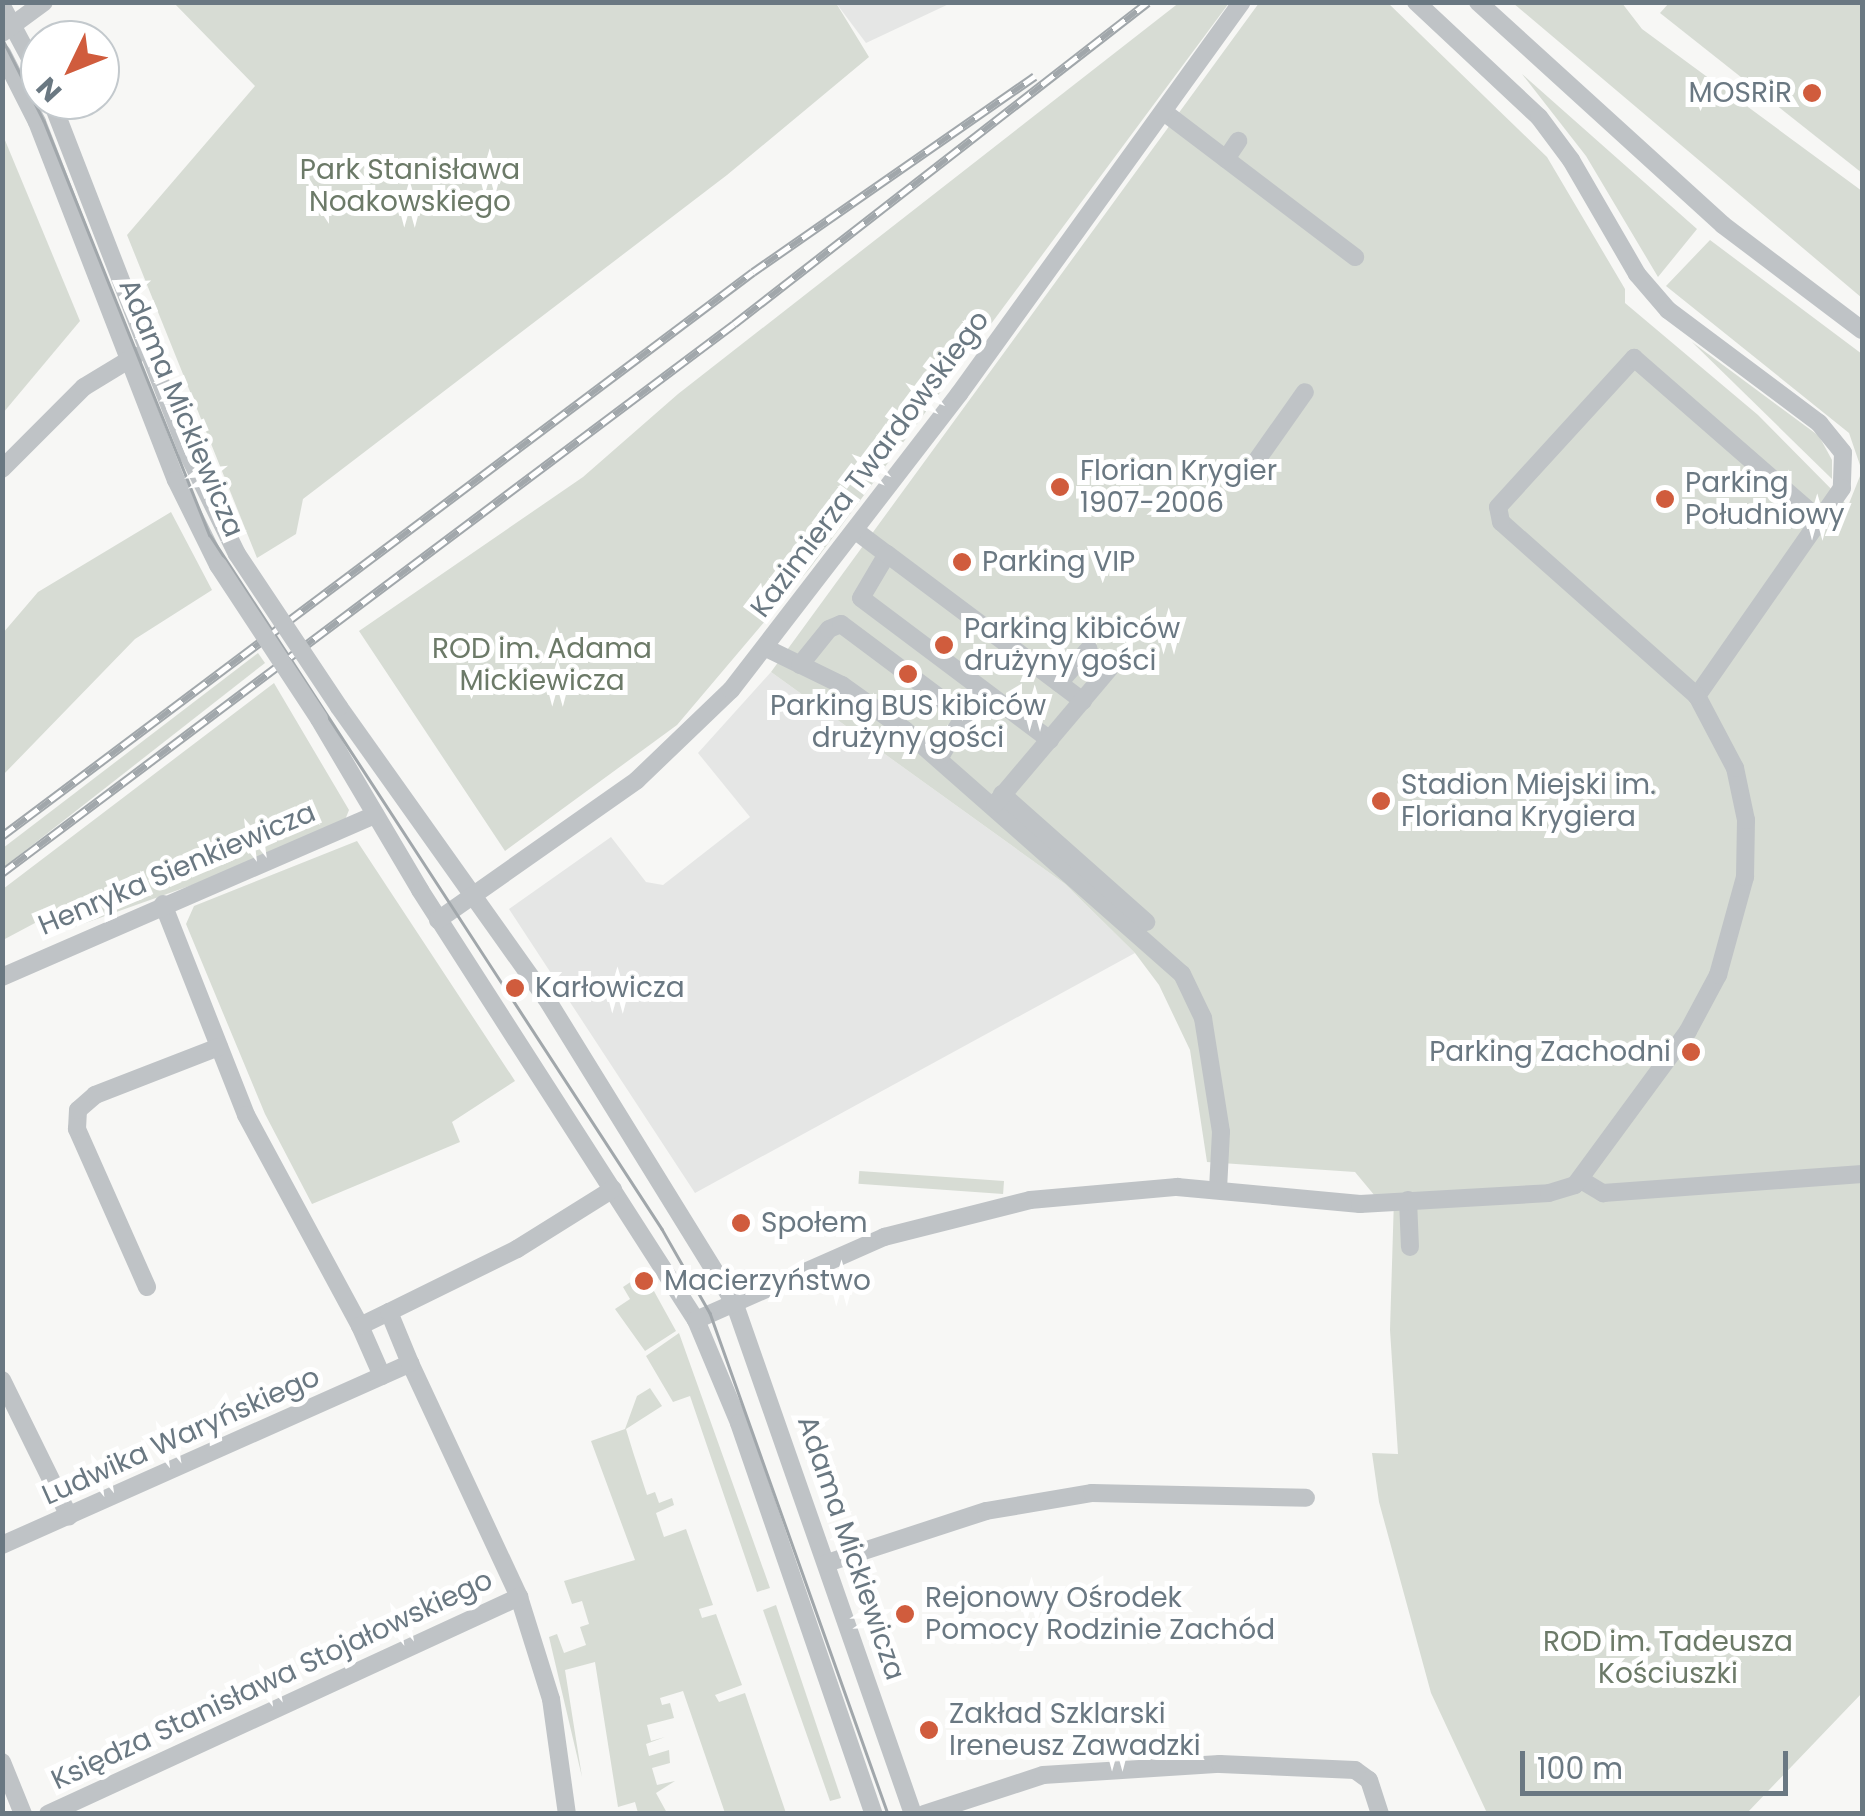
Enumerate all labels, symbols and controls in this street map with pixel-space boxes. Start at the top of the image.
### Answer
north arrow [20,20,120,120]
text: N [28,68,71,110]
place label: MOSRiR [1689,76,1792,110]
marker: MOSRiR [1801,82,1823,104]
park label: Park Stanisława Noakowskiego [300,153,520,219]
street label: Adama Mickiewicza [111,274,251,542]
street label: Kazimierza Twardowskiego [744,304,996,624]
place label: Florian Krygier 1907-2006 [1080,454,1277,520]
place label: Parking Południowy [1685,466,1844,532]
marker: Florian Krygier 1907-2006 [1049,476,1071,498]
marker: Parking Południowy [1654,488,1676,510]
place label: Parking VIP [982,545,1135,579]
marker: Parking VIP [951,551,973,573]
place label: Parking kibiców drużyny gości [964,612,1180,678]
park label: ROD im. Adama Mickiewicza [432,632,652,698]
marker: Parking kibiców drużyny gości [933,634,955,656]
marker: Parking BUS kibiców drużyny gości [897,663,919,685]
place label: Parking BUS kibiców drużyny gości [770,689,1046,755]
place label: Stadion Miejski im. Floriana Krygiera [1401,768,1656,834]
marker: Stadion Miejski im. Floriana Krygiera [1370,790,1392,812]
street label: Henryka Sienkiewicza [34,795,320,943]
place label: Karłowicza [535,971,685,1005]
marker: Karłowicza [504,977,526,999]
place label: Parking Zachodni [1429,1035,1671,1069]
marker: Parking Zachodni [1680,1041,1702,1063]
place label: Społem [761,1206,868,1240]
marker: Społem [730,1212,752,1234]
place label: Macierzyństwo [664,1264,871,1298]
marker: Macierzyństwo [633,1270,655,1292]
street label: Ludwika Waryńskiego [37,1360,325,1512]
street label: Adama Mickiewicza [790,1412,912,1684]
street label: Księdza Stanisława Stojałowskiego [46,1563,498,1797]
place label: Rejonowy Ośrodek Pomocy Rodzinie Zachód [925,1581,1275,1647]
marker: Rejonowy Ośrodek Pomocy Rodzinie Zachód [894,1603,916,1625]
park label: ROD im. Tadeusza Kościuszki [1543,1625,1793,1691]
place label: Zakład Szklarski Ireneusz Zawadzki [949,1697,1201,1763]
marker: Zakład Szklarski Ireneusz Zawadzki [918,1719,940,1741]
scale bar [1525,1731,1792,1793]
text: 100 m [1537,1747,1623,1790]

